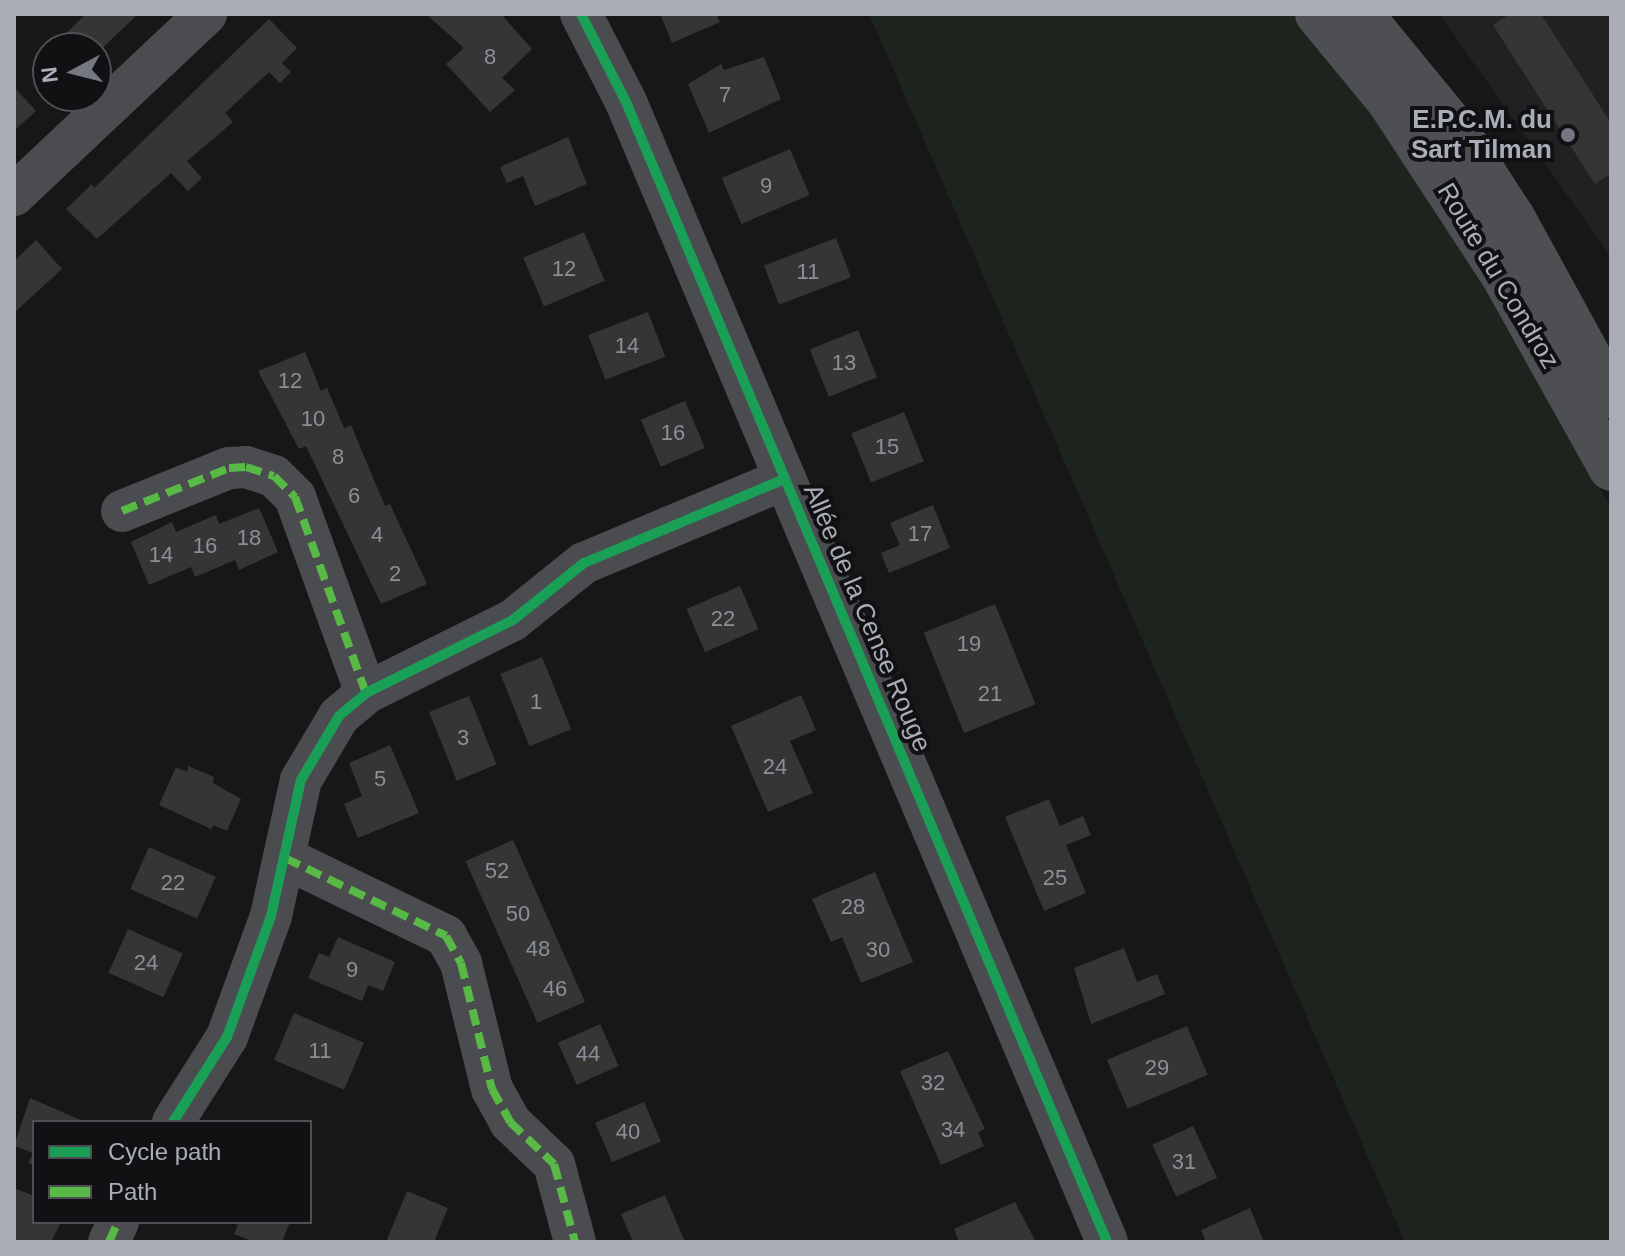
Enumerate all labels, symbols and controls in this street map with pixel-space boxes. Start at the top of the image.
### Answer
north arrow [32,32,112,112]
house number: 8 [484,44,496,70]
text: N [36,65,63,84]
house number: 7 [719,82,731,108]
place label: E.P.C.M. du Sart Tilman [1411,104,1552,166]
marker: E.P.C.M. du Sart Tilman [1559,126,1577,144]
house number: 9 [760,173,772,199]
street label: Route du Condroz [1430,178,1566,374]
house number: 12 [552,256,576,282]
house number: 11 [797,259,819,285]
house number: 14 [615,333,639,359]
house number: 13 [832,350,856,376]
house number: 12 [278,368,302,394]
house number: 10 [301,406,325,432]
house number: 16 [661,420,685,446]
house number: 15 [875,434,899,460]
house number: 8 [332,444,344,470]
street label: Allée de la Cense Rouge [796,480,938,756]
house number: 6 [348,483,360,509]
house number: 17 [908,521,932,547]
house number: 4 [371,522,383,548]
house number: 18 [237,525,261,551]
house number: 16 [193,533,217,559]
house number: 14 [149,542,173,568]
house number: 2 [389,561,401,587]
house number: 22 [711,606,735,632]
house number: 19 [957,631,981,657]
house number: 21 [978,681,1002,707]
house number: 1 [530,689,542,715]
house number: 3 [457,725,469,751]
house number: 24 [763,754,787,780]
house number: 5 [374,766,386,792]
house number: 52 [485,858,509,884]
house number: 25 [1043,865,1067,891]
house number: 22 [161,870,185,896]
house number: 28 [841,894,865,920]
house number: 50 [506,901,530,927]
house number: 48 [526,936,550,962]
house number: 30 [866,937,890,963]
house number: 24 [134,950,158,976]
house number: 9 [346,957,358,983]
house number: 46 [543,976,567,1002]
house number: 11 [309,1038,331,1064]
house number: 44 [576,1041,600,1067]
house number: 29 [1145,1055,1169,1081]
house number: 32 [921,1070,945,1096]
house number: 34 [941,1117,965,1143]
house number: 40 [616,1119,640,1145]
legend [32,1120,312,1224]
text: Cycle path [108,1138,221,1165]
house number: 31 [1172,1149,1196,1175]
text: Path [108,1178,157,1205]

